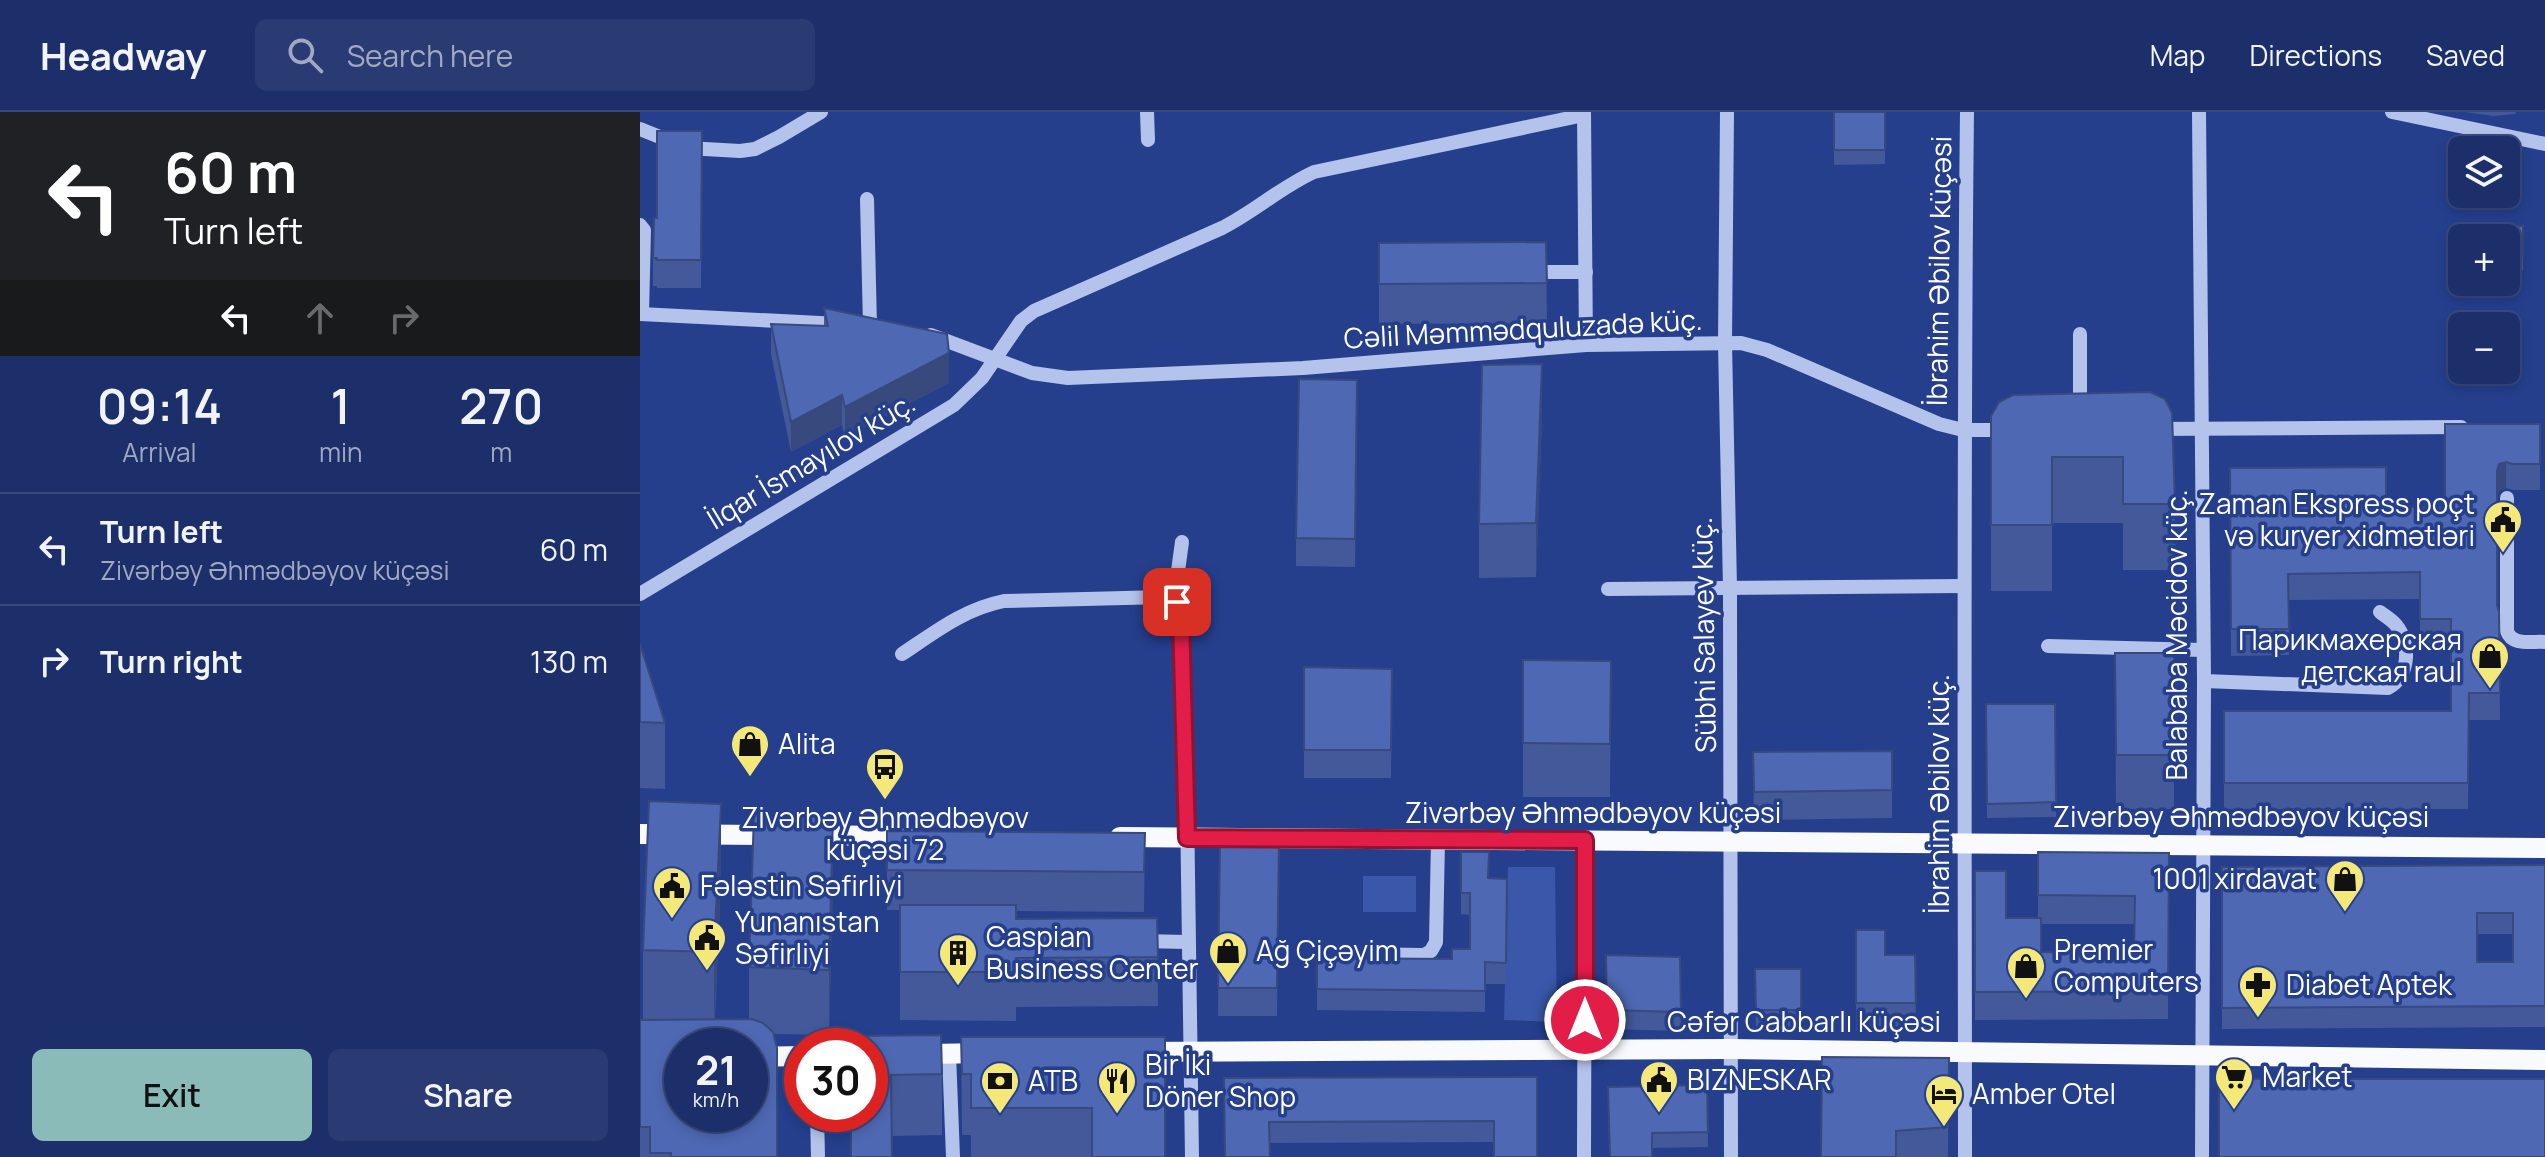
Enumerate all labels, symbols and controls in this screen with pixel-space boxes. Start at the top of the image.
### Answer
search box [255,19,815,91]
text: Headway [40,29,207,81]
icon: search [283,33,327,77]
text: Search here [347,35,513,76]
text: Map [2150,36,2205,74]
text: Directions [2249,36,2382,74]
text: Saved [2426,36,2505,74]
text: 60 m [164,133,297,210]
street label: İbrahim Əbilov küçəsi [1917,136,1959,406]
map controls [2448,136,2520,384]
button: layers [2448,136,2520,208]
icon: left [32,144,136,248]
text: Turn left [164,206,303,255]
button: + [2448,224,2520,296]
icon: left [214,296,258,340]
icon: ahead [298,296,342,340]
icon: right [382,296,426,340]
street label: Cəlil Məmmədquluzadə küç. [1343,300,1703,356]
button: − [2448,312,2520,384]
text: 09:14 [97,373,222,438]
text: 1 [331,373,351,438]
text: 270 [459,373,543,438]
street label: İlqar İsmayılov küç. [699,383,922,537]
text: Arrival [122,434,197,470]
text: min [319,434,363,470]
text: m [490,434,512,470]
place label: Zaman Ekspress poçt və kuryer xidmətləri [2199,484,2475,554]
street label: Balababa Məcidov küç. [2157,489,2195,781]
public building icon: Zaman Ekspress poçt və kuryer xidmətləri [2482,499,2524,554]
text: Turn left [100,511,223,552]
street label: Sübhi Salayev küç. [1682,517,1724,753]
icon: left [32,527,76,571]
text: 60 m [540,529,608,570]
text: Zivərbəy Əhmədbəyov küçəsi [100,552,450,588]
pin [1143,568,1211,636]
icon: arrive [1155,580,1199,624]
place label: Парикмахерская детская raul [2238,620,2462,690]
shop icon: Парикмахерская детская raul [2469,635,2511,690]
icon: right [32,639,76,683]
text: Turn right [100,641,243,682]
text: 130 m [530,641,608,682]
street label: İbrahim Əbilov küç. [1919,674,1957,914]
shop icon: Alita [729,723,771,778]
place label: Alita [778,724,836,762]
bus stop icon: Zivərbəy Əhmədbəyov küçəsi 72 [864,746,906,801]
street label: Zivərbəy Əhmədbəyov küçəsi [1405,793,1781,831]
street label: Zivərbəy Əhmədbəyov küçəsi [2053,797,2429,835]
place label: Zivərbəy Əhmədbəyov küçəsi 72 [741,798,1029,868]
shop icon: 1001 xirdavat [2324,858,2366,913]
place label: 1001 xirdavat [2153,859,2317,897]
public building icon: Fələstin Səfirliyi [651,865,693,920]
place label: Fələstin Səfirliyi [700,866,902,904]
place label: Yunanıstan Səfirliyi [735,902,880,972]
public building icon: Yunanıstan Səfirliyi [686,917,728,972]
place label: Caspian Business Center [986,917,1199,987]
shop icon: Ağ Çiçəyim [1207,930,1249,985]
place label: Premier Computers [2054,930,2199,1000]
place label: Ağ Çiçəyim [1256,931,1398,969]
building icon: Caspian Business Center [937,932,979,987]
shop icon: Premier Computers [2005,945,2047,1000]
pharmacy icon: Diabet Aptek [2237,964,2279,1019]
place label: Diabet Aptek [2286,965,2453,1003]
position arrow [1543,978,1627,1062]
street label: Cəfər Cabbarlı küçəsi [1667,1002,1941,1040]
speed limit sign: 30 [784,1028,888,1132]
text: 21 [695,1042,737,1097]
place label: Bir İki Döner Shop [1145,1045,1296,1115]
button: Exit [32,1049,312,1141]
button: Share [328,1049,608,1141]
supermarket icon: Market [2213,1056,2255,1111]
place label: Market [2262,1057,2352,1095]
public building icon: BIZNESKAR [1638,1059,1680,1114]
bank icon: ATB [979,1060,1021,1115]
restaurant icon: Bir İki Döner Shop [1096,1060,1138,1115]
place label: BIZNESKAR [1687,1060,1832,1098]
place label: ATB [1028,1061,1078,1099]
hotel icon: Amber Otel [1923,1073,1965,1128]
place label: Amber Otel [1972,1074,2116,1112]
text: km/h [693,1086,739,1113]

